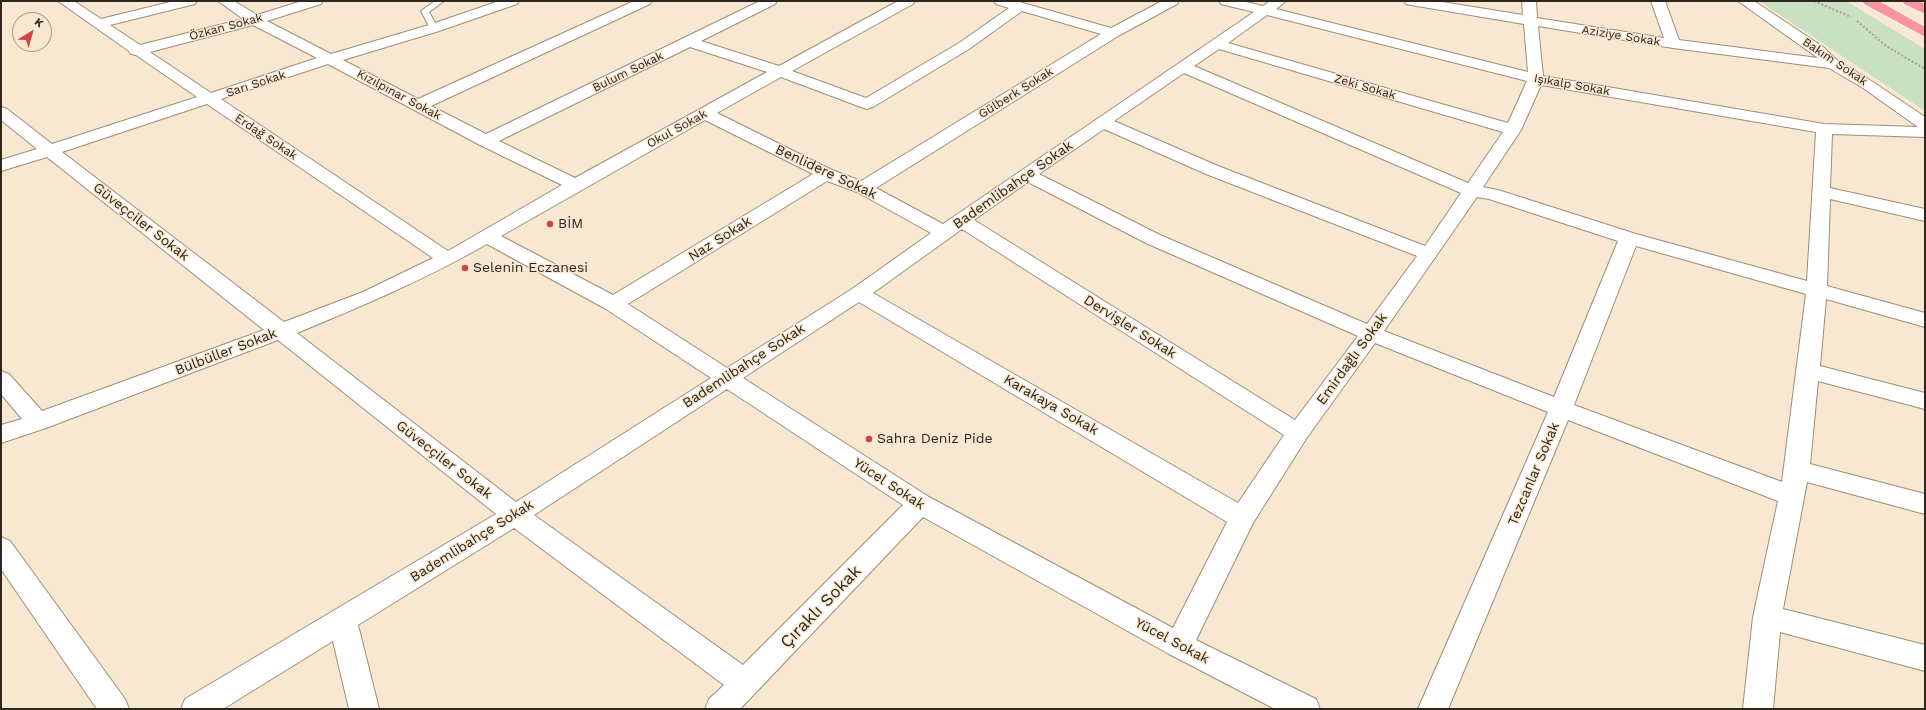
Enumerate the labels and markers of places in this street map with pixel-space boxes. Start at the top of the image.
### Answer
place label: BİM [558,216,583,232]
marker: BİM [545,219,555,229]
place label: Selenin Eczanesi [473,260,588,276]
marker: Selenin Eczanesi [460,263,470,273]
place label: Sahra Deniz Pide [877,431,993,447]
marker: Sahra Deniz Pide [864,434,874,444]

